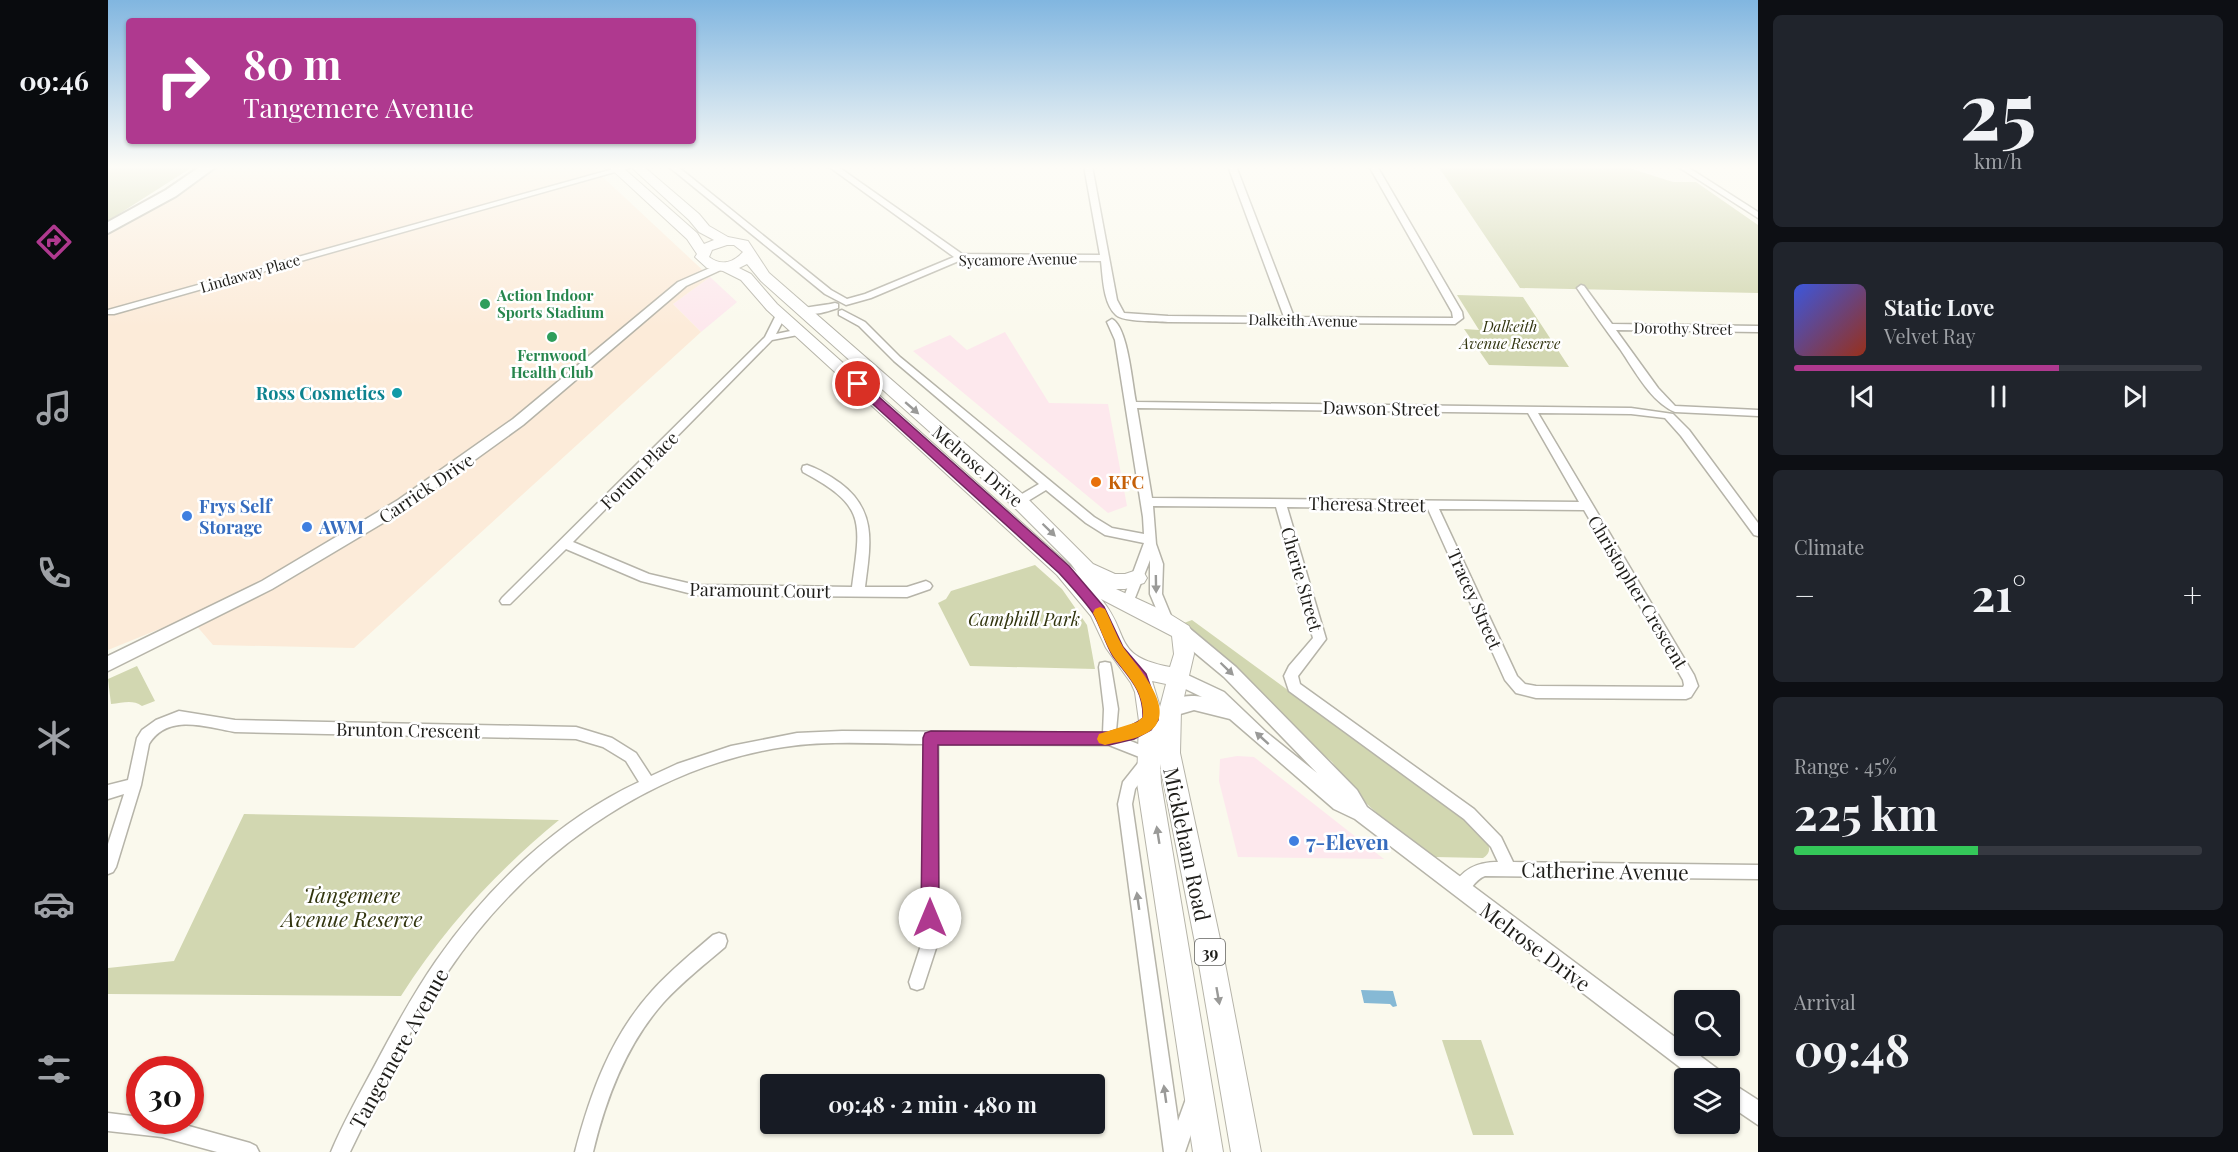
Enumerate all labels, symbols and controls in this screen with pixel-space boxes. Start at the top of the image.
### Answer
text: 80 m [243,35,341,91]
icon: right [144,42,222,120]
text: 25 [1960,56,2036,160]
text: 09:46 [19,62,89,98]
text: Tangemere Avenue [243,89,474,125]
text: km/h [1974,147,2022,174]
icon: directions [33,221,75,263]
street label: Sycamore Avenue [959,248,1077,270]
street label: Lindaway Place [198,249,302,297]
place label: Action Indoor Sports Stadium [496,285,605,322]
text: Static Love [1884,292,1994,322]
marker: Action Indoor Sports Stadium [478,297,492,311]
street label: Dalkeith Avenue [1248,309,1358,331]
park label: Dalkeith Avenue Reserve [1458,316,1561,353]
street label: Dorothy Street [1633,317,1733,339]
text: Velvet Ray [1884,322,1976,349]
marker: Fernwood Health Club [545,330,559,344]
place label: Fernwood Health Club [511,345,594,382]
pin [832,358,883,409]
icon: arrive [841,367,874,400]
icon: previous [1846,380,1879,413]
icon: pause [1982,380,2015,413]
icon: next [2118,380,2151,413]
place label: Ross Cosmetics [256,381,385,405]
marker: Ross Cosmetics [390,386,404,400]
icon: music [33,387,75,429]
street label: Dawson Street [1322,395,1440,421]
one-way arrow [905,402,920,415]
street label: Melrose Drive [928,420,1028,512]
street label: Forum Place [595,426,683,514]
street label: Carrick Drive [374,447,478,529]
place label: KFC [1108,470,1144,494]
marker: KFC [1089,475,1103,489]
street label: Theresa Street [1308,491,1426,517]
place label: Frys Self Storage [199,494,273,539]
marker: Frys Self Storage [180,509,194,523]
street label: Christopher Crescent [1583,511,1694,674]
place label: AWM [318,515,364,539]
marker: AWM [300,520,314,534]
one-way arrow [1041,523,1056,537]
street label: Cherie Street [1276,524,1328,634]
text: Climate [1794,533,1864,560]
street label: Tracey Street [1442,545,1508,653]
icon: phone [33,552,75,594]
text: 21° [1972,563,2026,623]
text: − [1794,572,1815,616]
text: + [2183,572,2202,616]
one-way arrow [1152,574,1161,593]
street label: Paramount Court [689,577,831,603]
park label: Camphill Park [968,607,1080,631]
one-way arrow [1220,662,1234,676]
icon: climate [33,717,75,759]
street label: Brunton Crescent [336,717,481,743]
one-way arrow [1255,731,1270,745]
text: Range · 45% [1794,752,1897,779]
street label: Mickleham Road [1158,765,1218,923]
text: 225 km [1794,782,1938,842]
one-way arrow [1153,825,1162,844]
place label: 7-Eleven [1306,827,1389,855]
marker: 7-Eleven [1287,834,1301,848]
street label: Catherine Avenue [1521,855,1689,885]
park label: Tangemere Avenue Reserve [280,880,422,932]
icon: car [33,883,75,925]
position arrow [898,886,962,950]
one-way arrow [1134,891,1143,910]
street label: Melrose Drive [1475,895,1597,997]
road number: 39 [1195,939,1225,965]
street label: Tangemere Avenue [342,963,454,1133]
one-way arrow [1214,986,1223,1005]
text: Arrival [1794,988,1856,1015]
map controls [1674,990,1740,1134]
button: search [1674,990,1740,1056]
text: 09:48 [1794,1018,1910,1078]
icon: filters [33,1048,75,1090]
speed limit sign: 30 [126,1056,204,1134]
button: layers [1674,1068,1740,1134]
one-way arrow [1160,1084,1169,1103]
text: 09:48 · 2 min · 480 m [828,1089,1037,1119]

